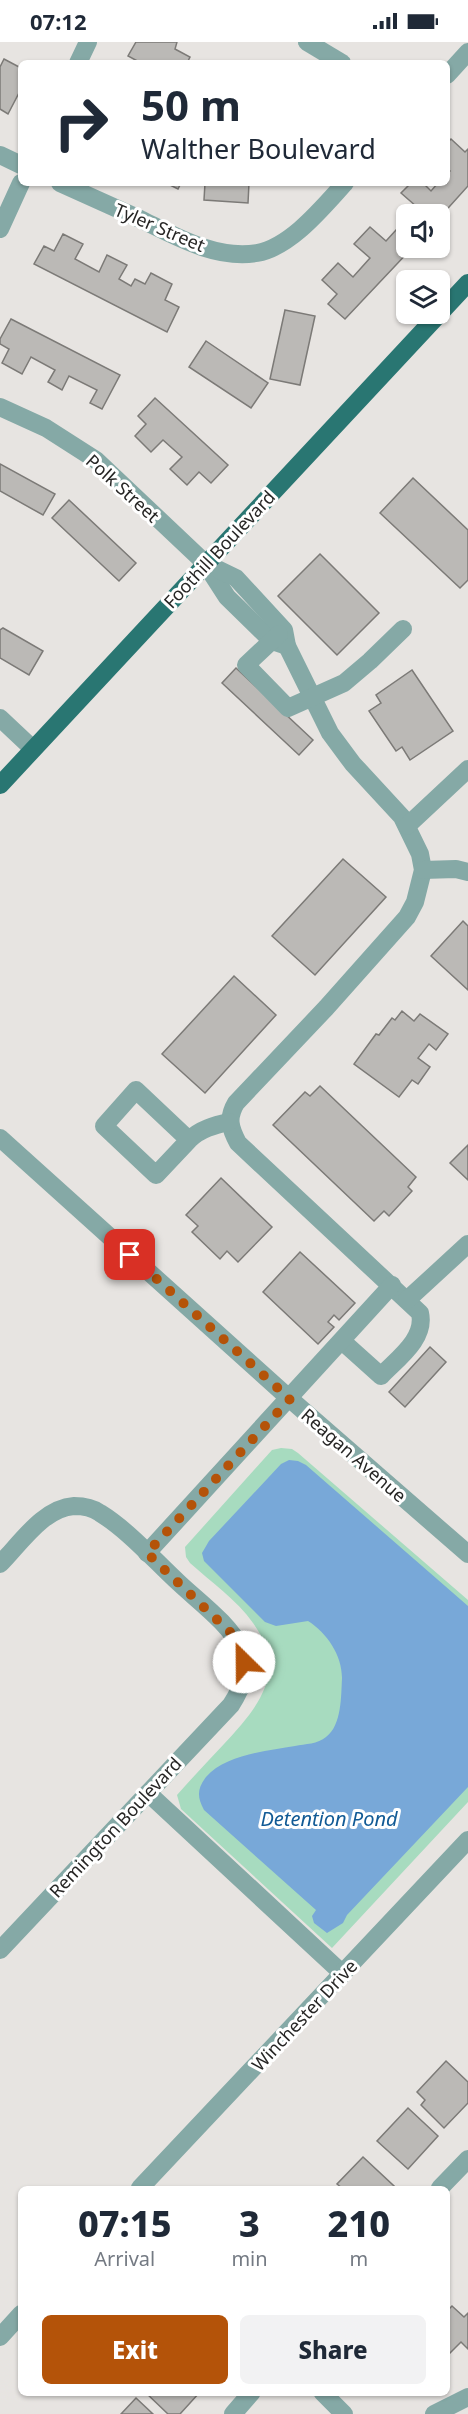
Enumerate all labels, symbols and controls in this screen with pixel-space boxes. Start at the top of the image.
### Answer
text: 07:12 [30,6,87,36]
text: 50 m [141,76,241,133]
icon: right [42,84,120,162]
text: Walther Boulevard [141,130,376,167]
street label: Tyler Street [111,197,209,257]
map controls [396,204,450,324]
button: sound [396,204,450,258]
button: layers [396,270,450,324]
street label: Polk Street [81,449,165,528]
street label: Foothill Boulevard [158,485,280,613]
pin [104,1229,155,1280]
icon: arrive [113,1238,146,1271]
street label: Reagan Avenue [296,1403,412,1507]
position arrow [212,1630,276,1694]
street label: Remington Boulevard [44,1752,186,1902]
water label: Detention Pond [260,1805,398,1832]
street label: Winchester Drive [246,1954,362,2076]
text: 07:15 [78,2199,171,2248]
text: 3 [239,2199,260,2248]
text: 210 [328,2199,390,2248]
text: Arrival [94,2245,155,2272]
text: min [231,2245,268,2272]
text: m [349,2245,368,2272]
button: Exit [42,2315,228,2384]
button: Share [240,2315,426,2384]

